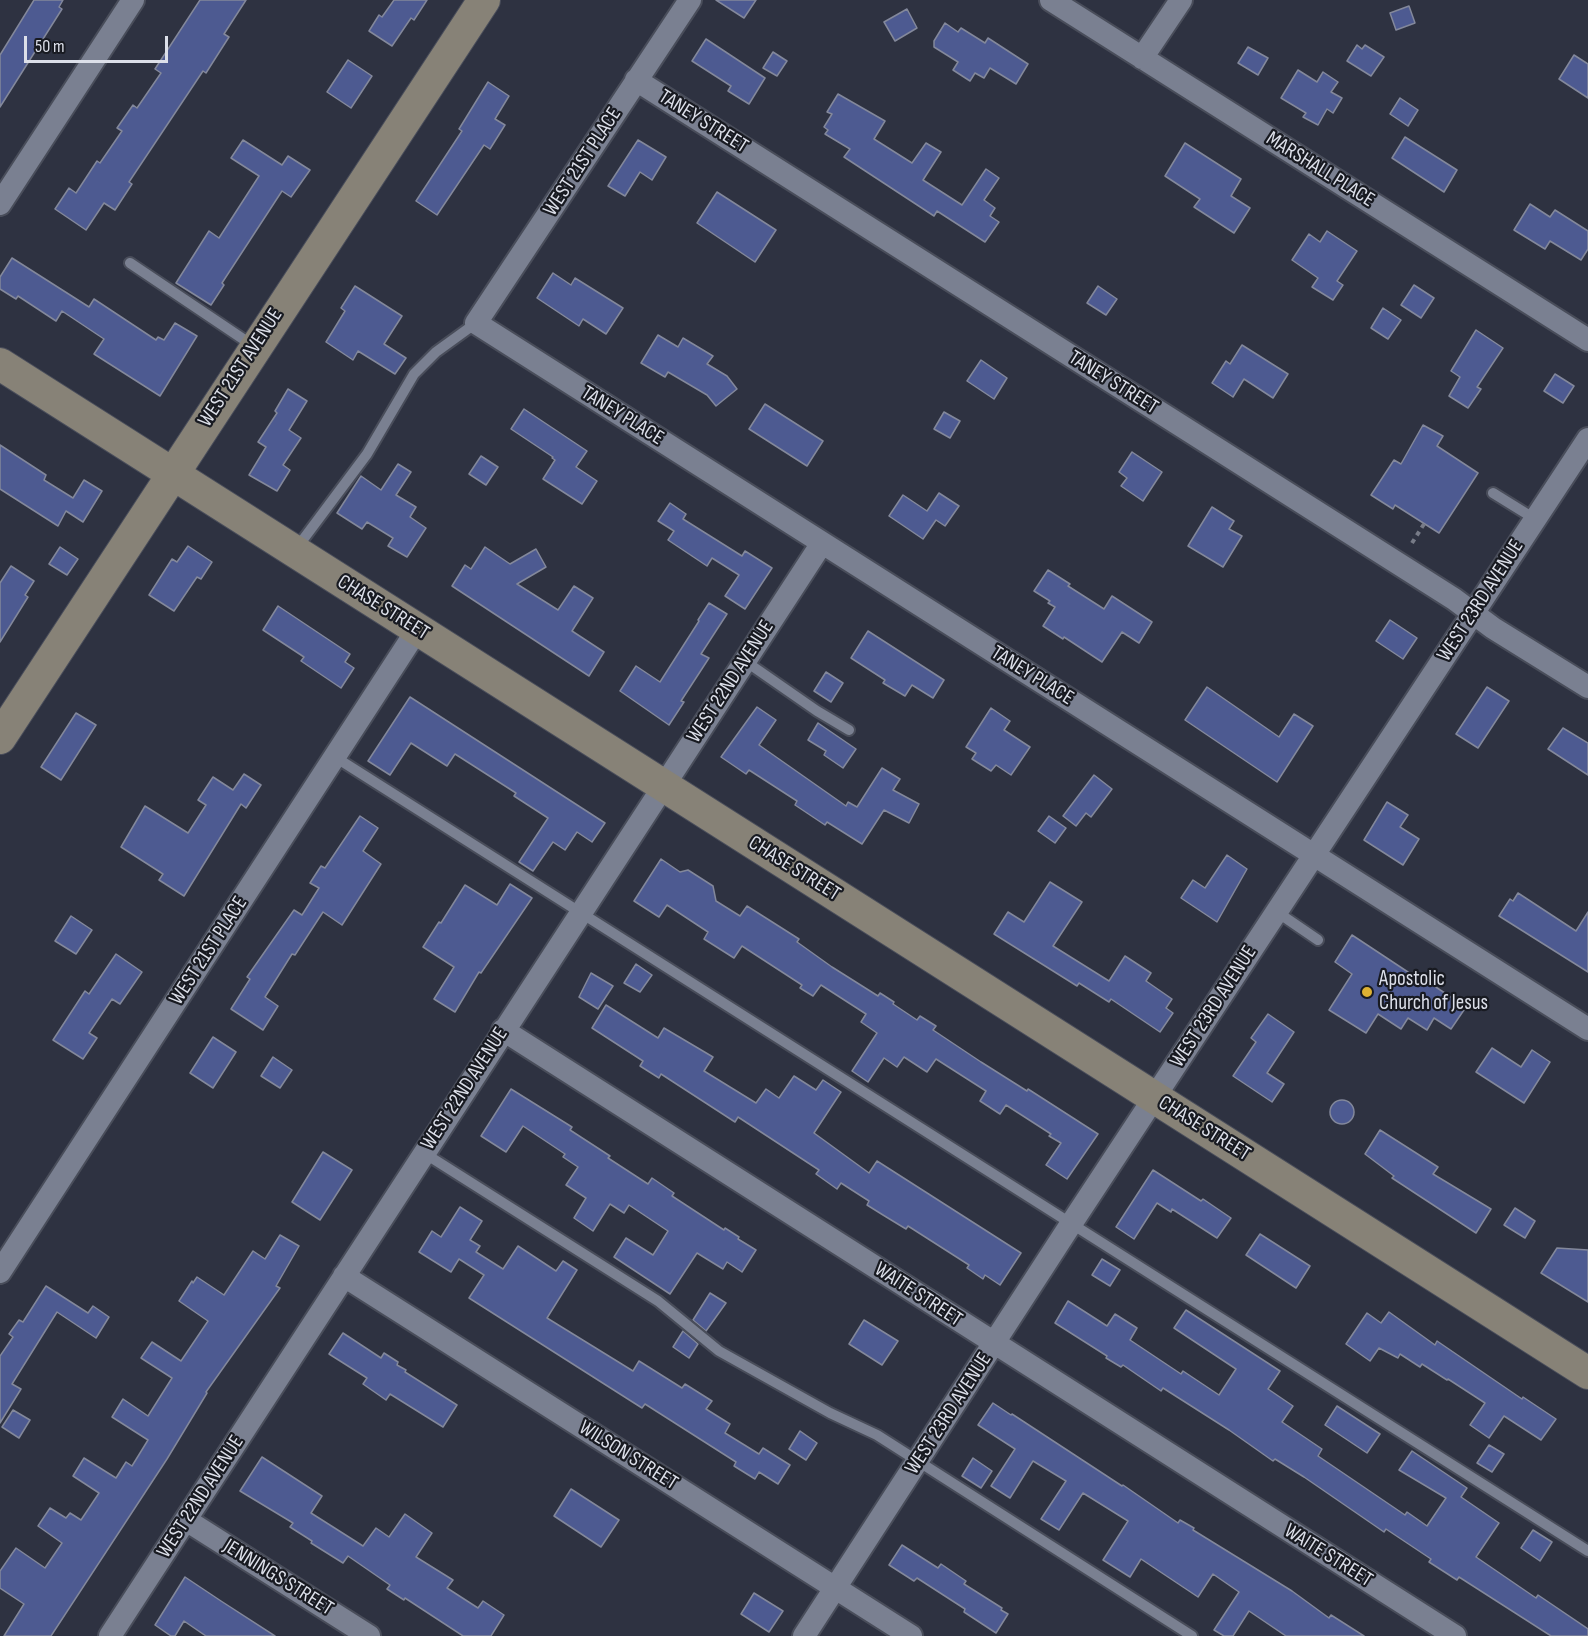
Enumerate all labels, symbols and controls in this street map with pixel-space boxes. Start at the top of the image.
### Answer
scale bar [27,24,171,62]
text: 50 m [35,36,65,57]
street label: TANEY STREET [653,85,753,159]
street label: WEST 21ST PLACE [539,103,627,221]
street label: MARSHALL PLACE [1261,127,1379,213]
street label: WEST 21ST AVENUE [193,304,289,432]
street label: TANEY STREET [1063,346,1163,420]
street label: TANEY PLACE [576,381,668,451]
street label: WEST 23RD AVENUE [1432,535,1530,667]
street label: CHASE STREET [332,570,434,646]
street label: WEST 22ND AVENUE [682,616,780,748]
street label: TANEY PLACE [986,641,1078,711]
street label: CHASE STREET [743,831,845,907]
street label: WEST 21ST PLACE [165,892,253,1010]
street label: WEST 23RD AVENUE [1165,941,1263,1073]
place label: Apostolic Church of Jesus [1379,967,1488,1017]
marker: Apostolic Church of Jesus [1360,985,1374,999]
street label: WEST 22ND AVENUE [416,1023,514,1155]
street label: CHASE STREET [1153,1091,1255,1167]
street label: WAITE STREET [869,1257,967,1333]
street label: WEST 23RD AVENUE [900,1348,998,1480]
street label: WILSON STREET [574,1416,682,1496]
street label: WEST 22ND AVENUE [152,1431,250,1563]
street label: WAITE STREET [1279,1519,1377,1593]
street label: JENNINGS STREET [218,1534,338,1622]

